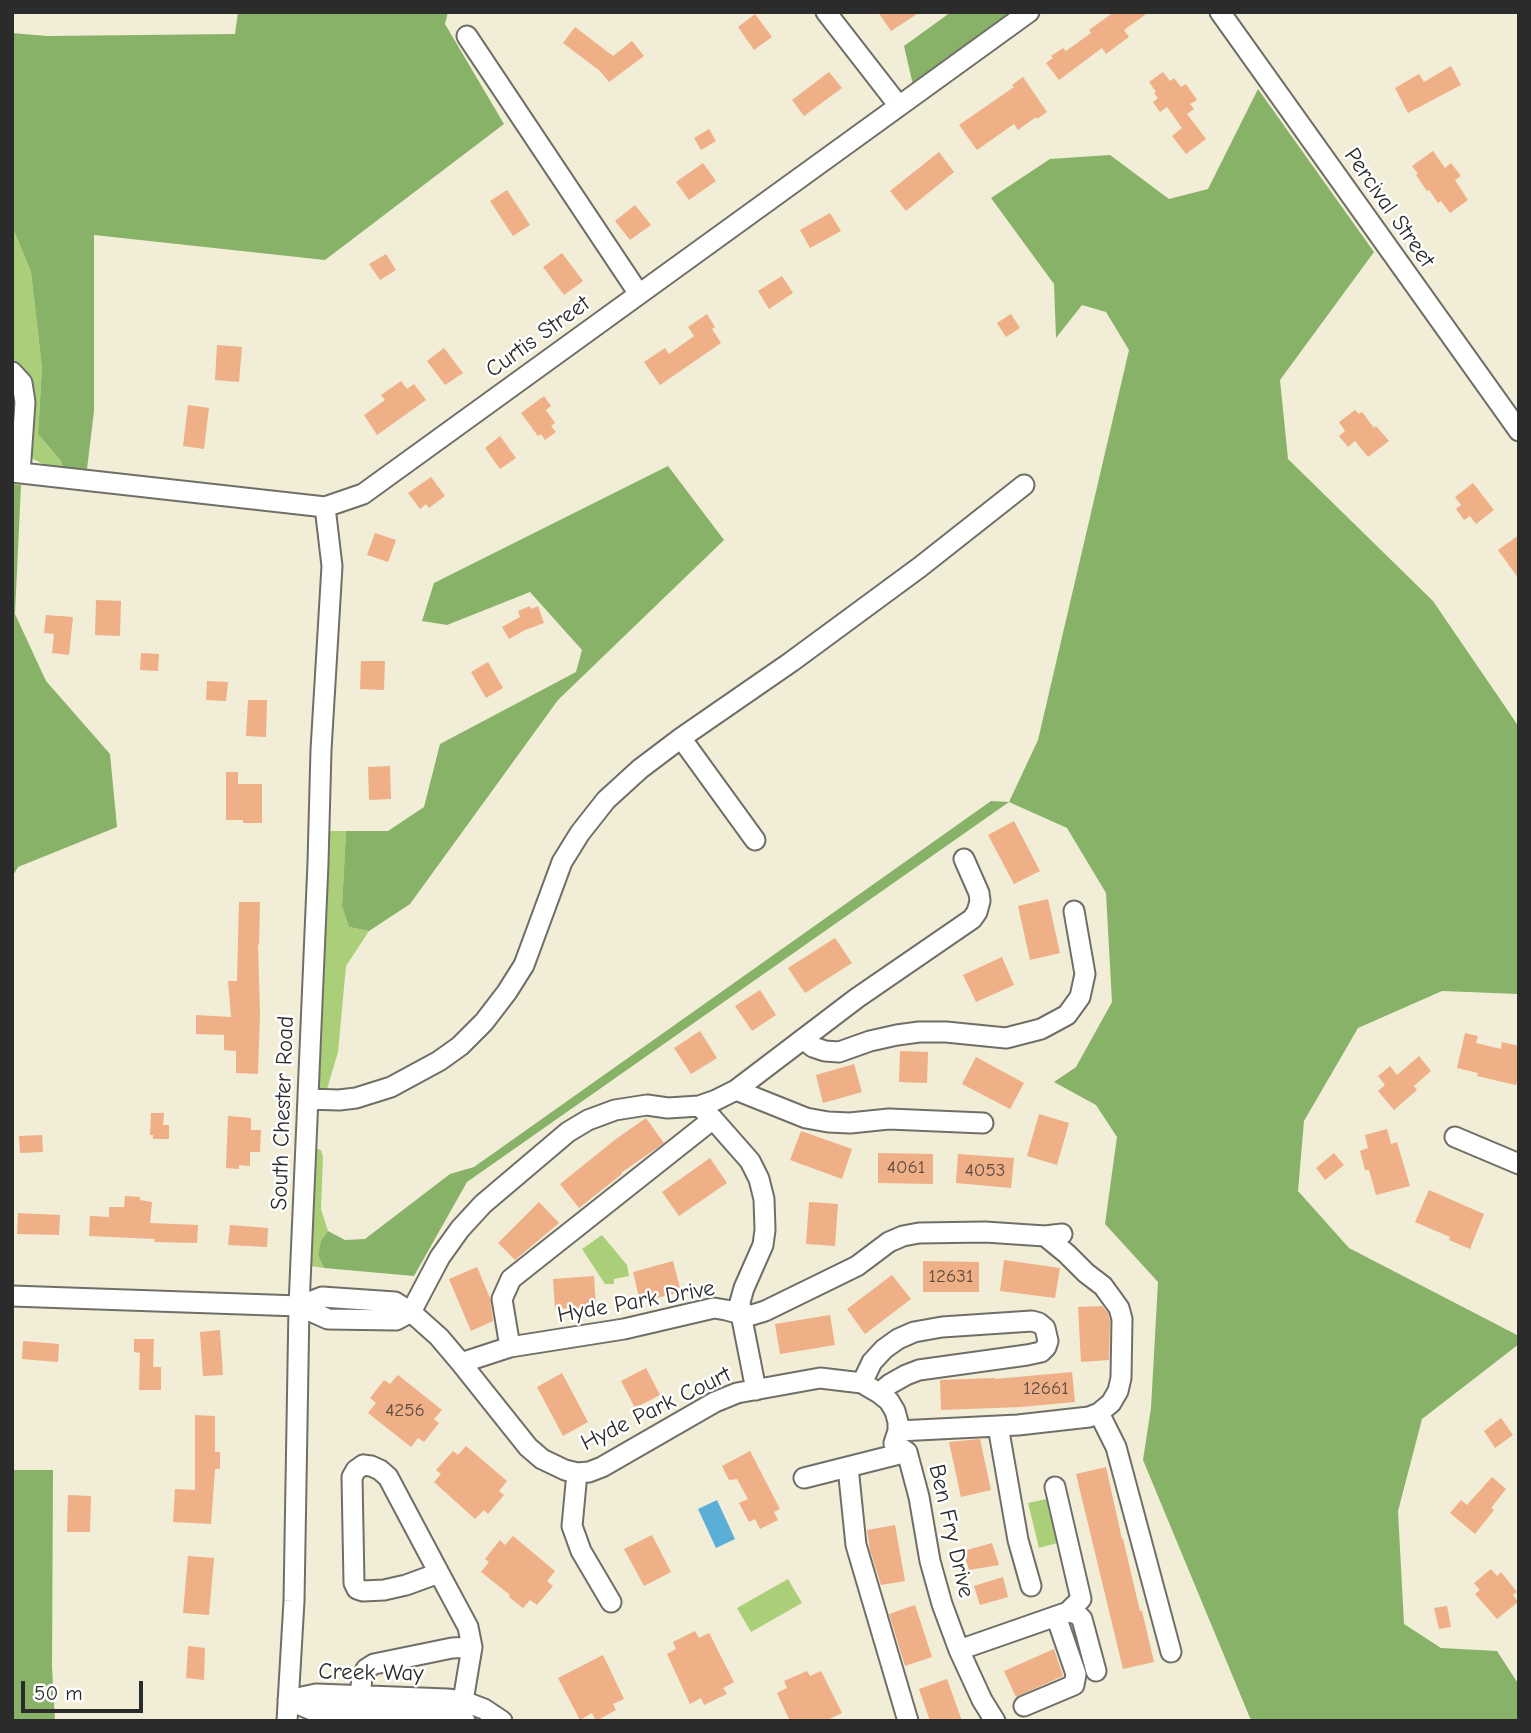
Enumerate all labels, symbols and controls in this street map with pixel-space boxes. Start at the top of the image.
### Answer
street label: Percival Street [1338,143,1440,273]
street label: Curtis Street [481,290,595,384]
street label: South Chester Road [266,1015,300,1211]
house number: 4061 [887,1157,925,1179]
house number: 4053 [965,1160,1005,1182]
house number: 12631 [929,1266,973,1288]
street label: Hyde Park Drive [555,1275,717,1329]
street label: Hyde Park Court [577,1361,735,1457]
house number: 12661 [1023,1378,1069,1400]
house number: 4256 [385,1400,425,1422]
street label: Ben Fry Drive [922,1462,980,1600]
street label: Creek Way [318,1658,424,1688]
scale bar [24,1666,147,1710]
text: 50 m [34,1681,83,1705]

